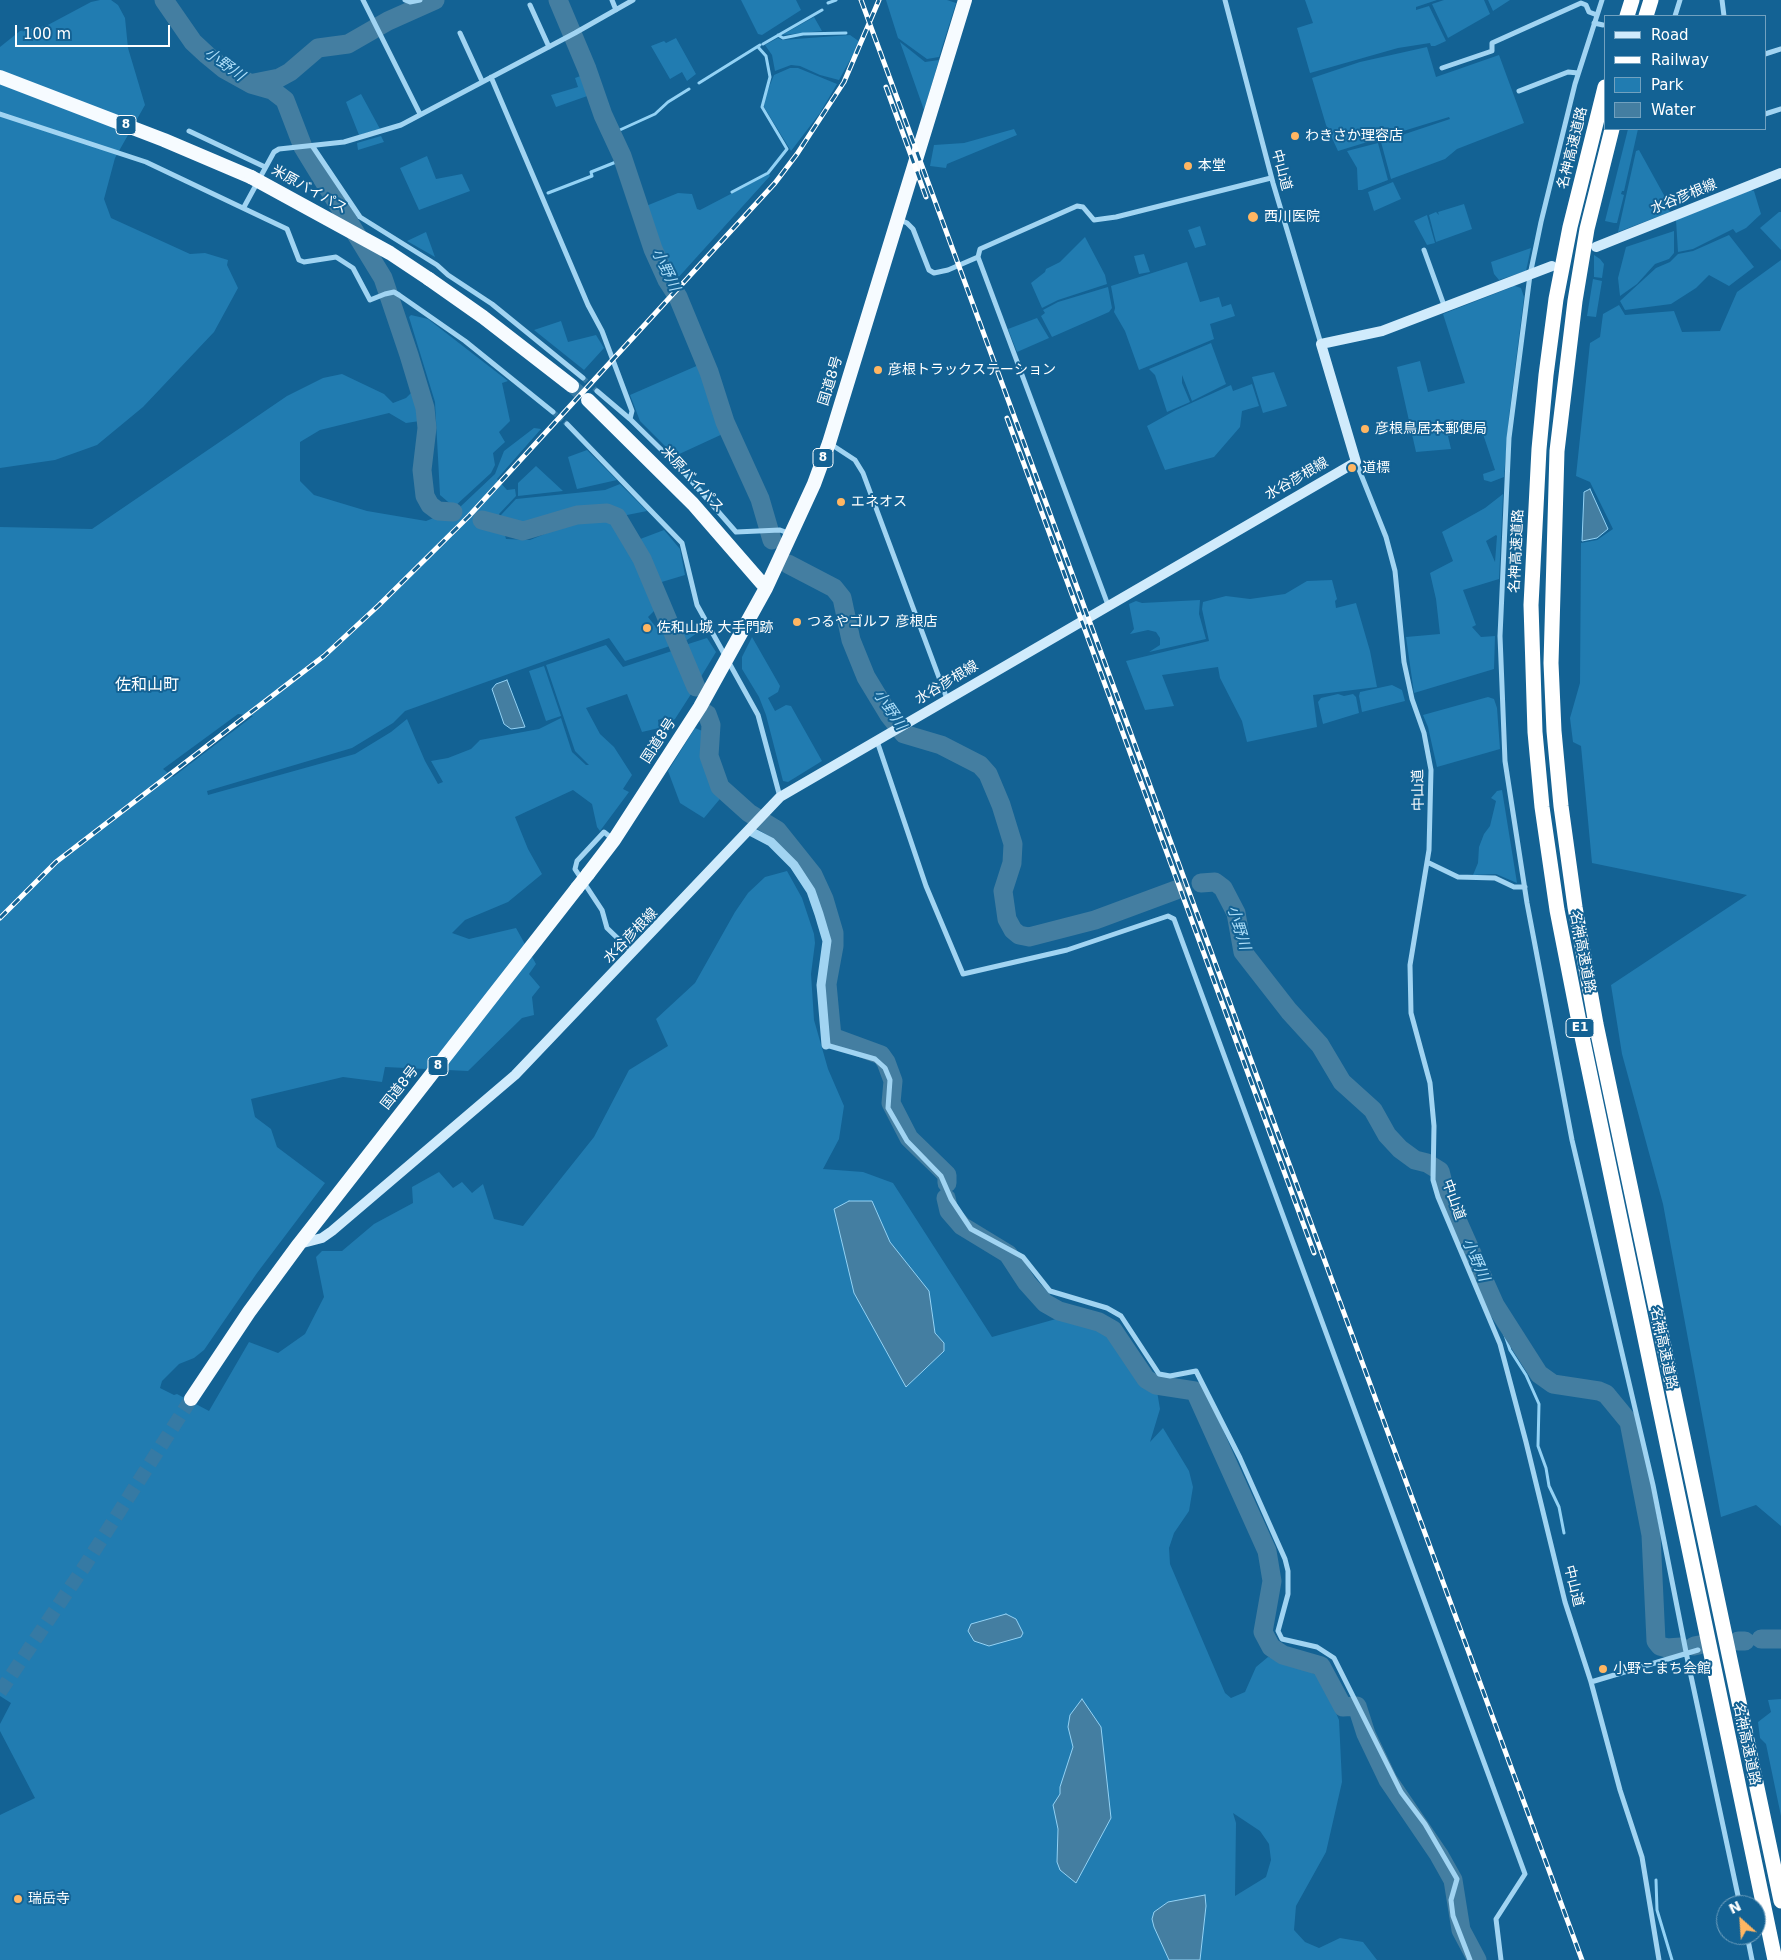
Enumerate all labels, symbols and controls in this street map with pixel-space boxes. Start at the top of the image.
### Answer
scale bar [18,15,172,47]
legend [1604,15,1766,130]
text: 100 m [23,25,71,43]
text: Road [1651,26,1689,44]
water label: 小野川 [201,44,247,86]
text: Railway [1651,51,1709,69]
text: Park [1651,76,1683,94]
text: Water [1651,101,1695,119]
street label: 名神高速道路 [1555,105,1591,191]
road number: 8 [116,116,136,134]
place label: わきさか理容店 [1305,128,1403,144]
marker: わきさか理容店 [1289,130,1301,142]
street label: 中山道 [1267,148,1295,192]
place label: 本堂 [1198,158,1226,174]
marker: 本堂 [1182,160,1194,172]
street label: 米原バイパス [268,162,350,218]
street label: 水谷彦根線 [1648,176,1720,218]
place label: 西川医院 [1264,209,1320,225]
marker: 西川医院 [1246,210,1260,224]
water label: 小野川 [647,246,683,294]
street label: 国道8号 [816,354,846,408]
place label: 彦根トラックステーション [888,362,1056,378]
marker: 彦根トラックステーション [872,364,884,376]
place label: 彦根鳥居本郵便局 [1375,421,1487,437]
marker: 彦根鳥居本郵便局 [1359,423,1371,435]
street label: 米原バイパス [657,444,727,516]
road number: 8 [813,448,833,468]
street label: 水谷彦根線 [1262,454,1332,504]
place label: 道標 [1362,460,1390,476]
marker: 道標 [1346,462,1358,474]
place label: エネオス [851,494,907,510]
marker: エネオス [835,496,847,508]
street label: 名神高速道路 [1506,509,1528,593]
place label: つるやゴルフ 彦根店 [807,614,937,630]
marker: つるやゴルフ 彦根店 [791,616,803,628]
place label: 佐和山城 大手門跡 [657,620,773,636]
marker: 佐和山城 大手門跡 [641,622,653,634]
street label: 水谷彦根線 [913,658,981,708]
district label: 佐和山町 [115,676,179,696]
water label: 小野川 [869,686,909,734]
street label: 国道8号 [638,715,680,767]
street label: 中山道 [1410,769,1428,811]
water label: 小野川 [1223,904,1253,952]
street label: 水谷彦根線 [601,905,661,967]
street label: 名神高速道路 [1566,909,1598,995]
road number: E1 [1566,1018,1594,1038]
road number: 8 [428,1056,448,1076]
street label: 国道8号 [378,1063,422,1113]
street label: 中山道 [1438,1177,1468,1223]
water label: 小野川 [1458,1236,1492,1284]
street label: 名神高速道路 [1646,1305,1680,1391]
street label: 中山道 [1560,1564,1586,1608]
place label: 小野こまち会館 [1613,1661,1711,1677]
marker: 小野こまち会館 [1597,1663,1609,1675]
street label: 名神高速道路 [1729,1701,1763,1787]
place label: 瑞岳寺 [28,1891,70,1907]
marker: 瑞岳寺 [12,1893,24,1905]
north arrow [1716,1895,1766,1945]
text: N [1726,1898,1744,1917]

